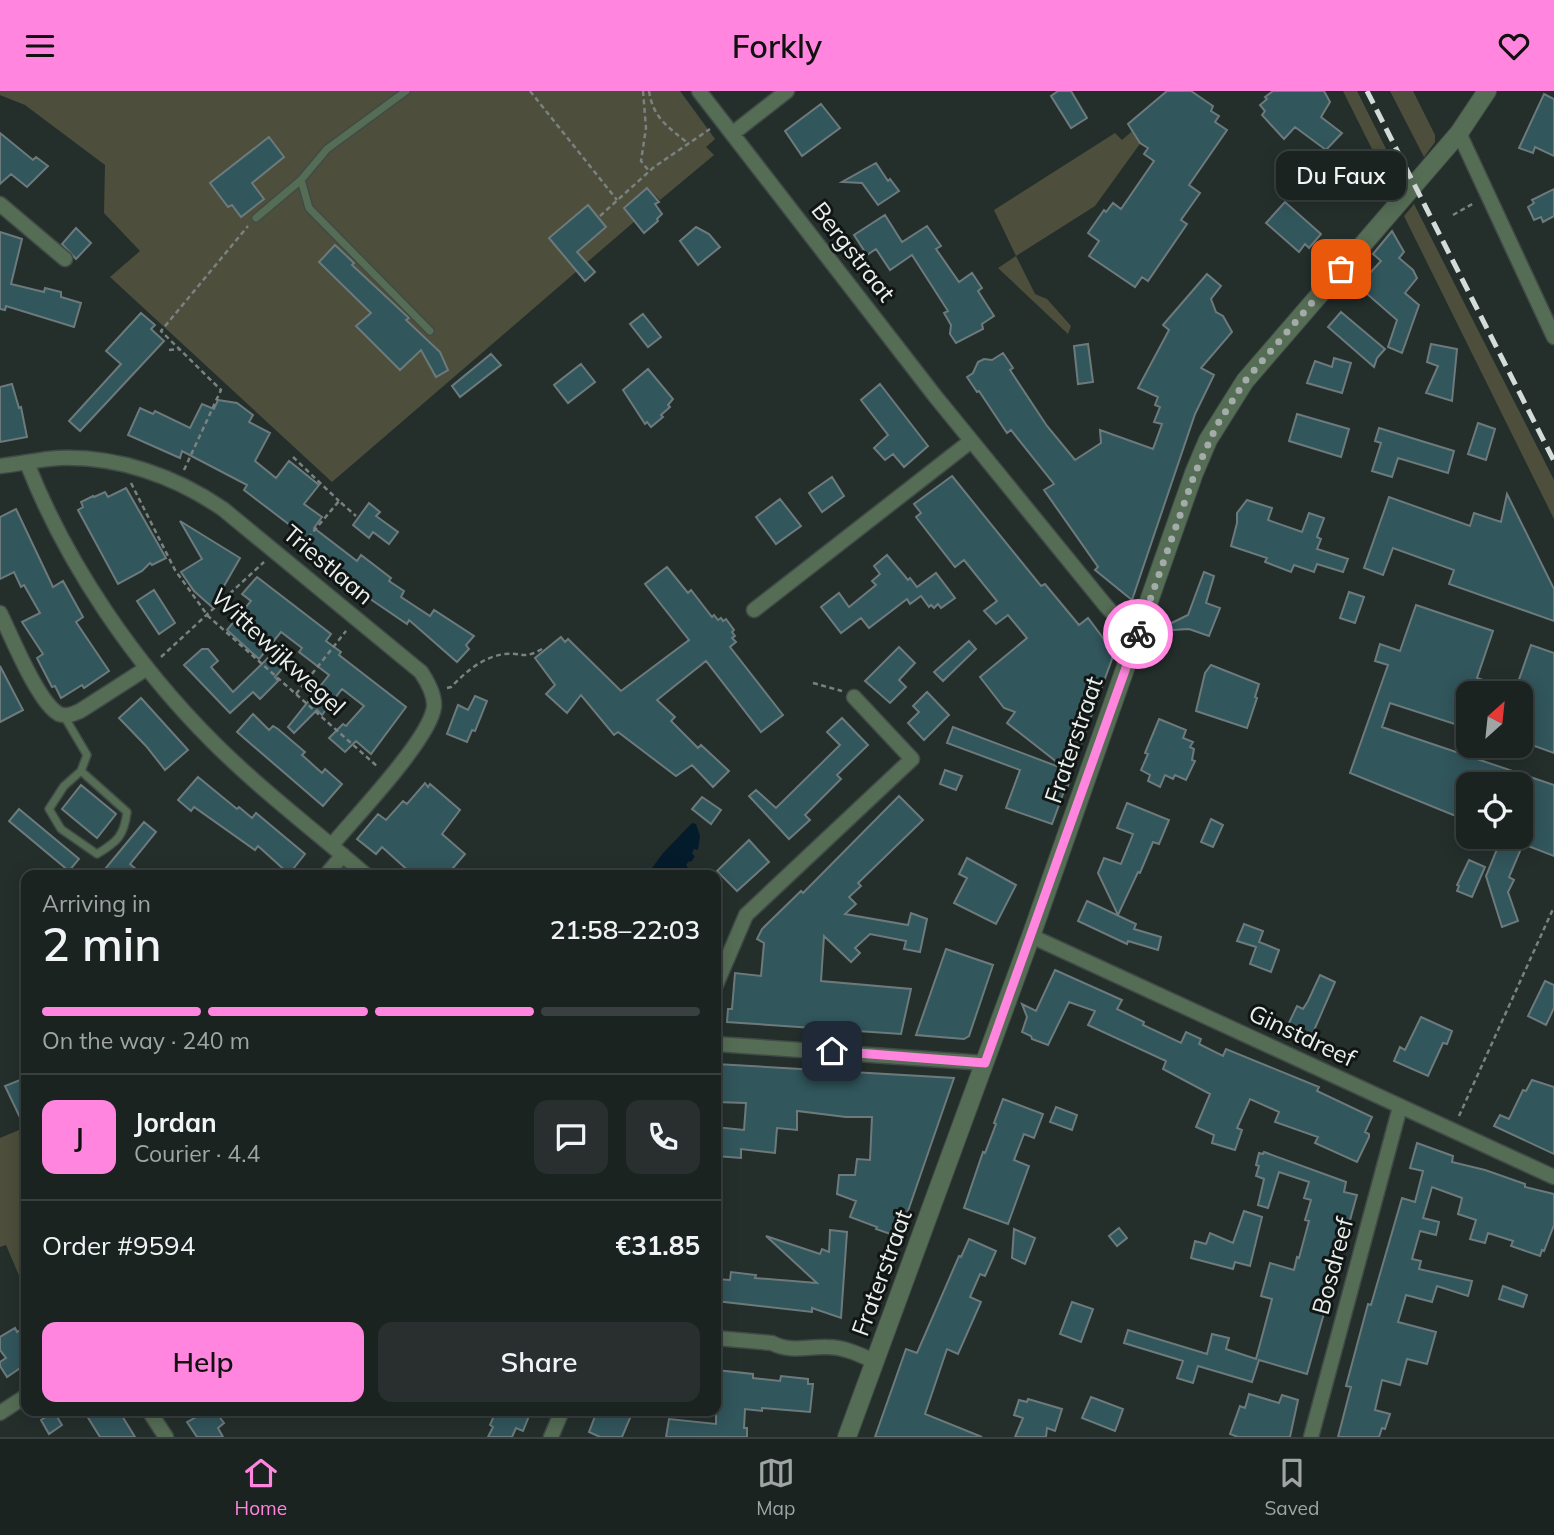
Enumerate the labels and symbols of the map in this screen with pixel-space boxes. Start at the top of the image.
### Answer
callout: Du Faux [1276,150,1406,199]
street label: Bergstraat [806,196,902,307]
pin [1311,239,1371,299]
street label: Triestlaan [277,518,380,611]
street label: Wittewijkwegel [205,581,352,721]
courier [1103,599,1173,669]
street label: Fraterstraat [1037,672,1109,807]
north arrow [1456,681,1533,758]
street label: Ginstdreef [1244,997,1361,1073]
pin [802,1021,862,1081]
street label: Fraterstraat [844,1205,918,1340]
street label: Bosdreef [1305,1213,1360,1317]

